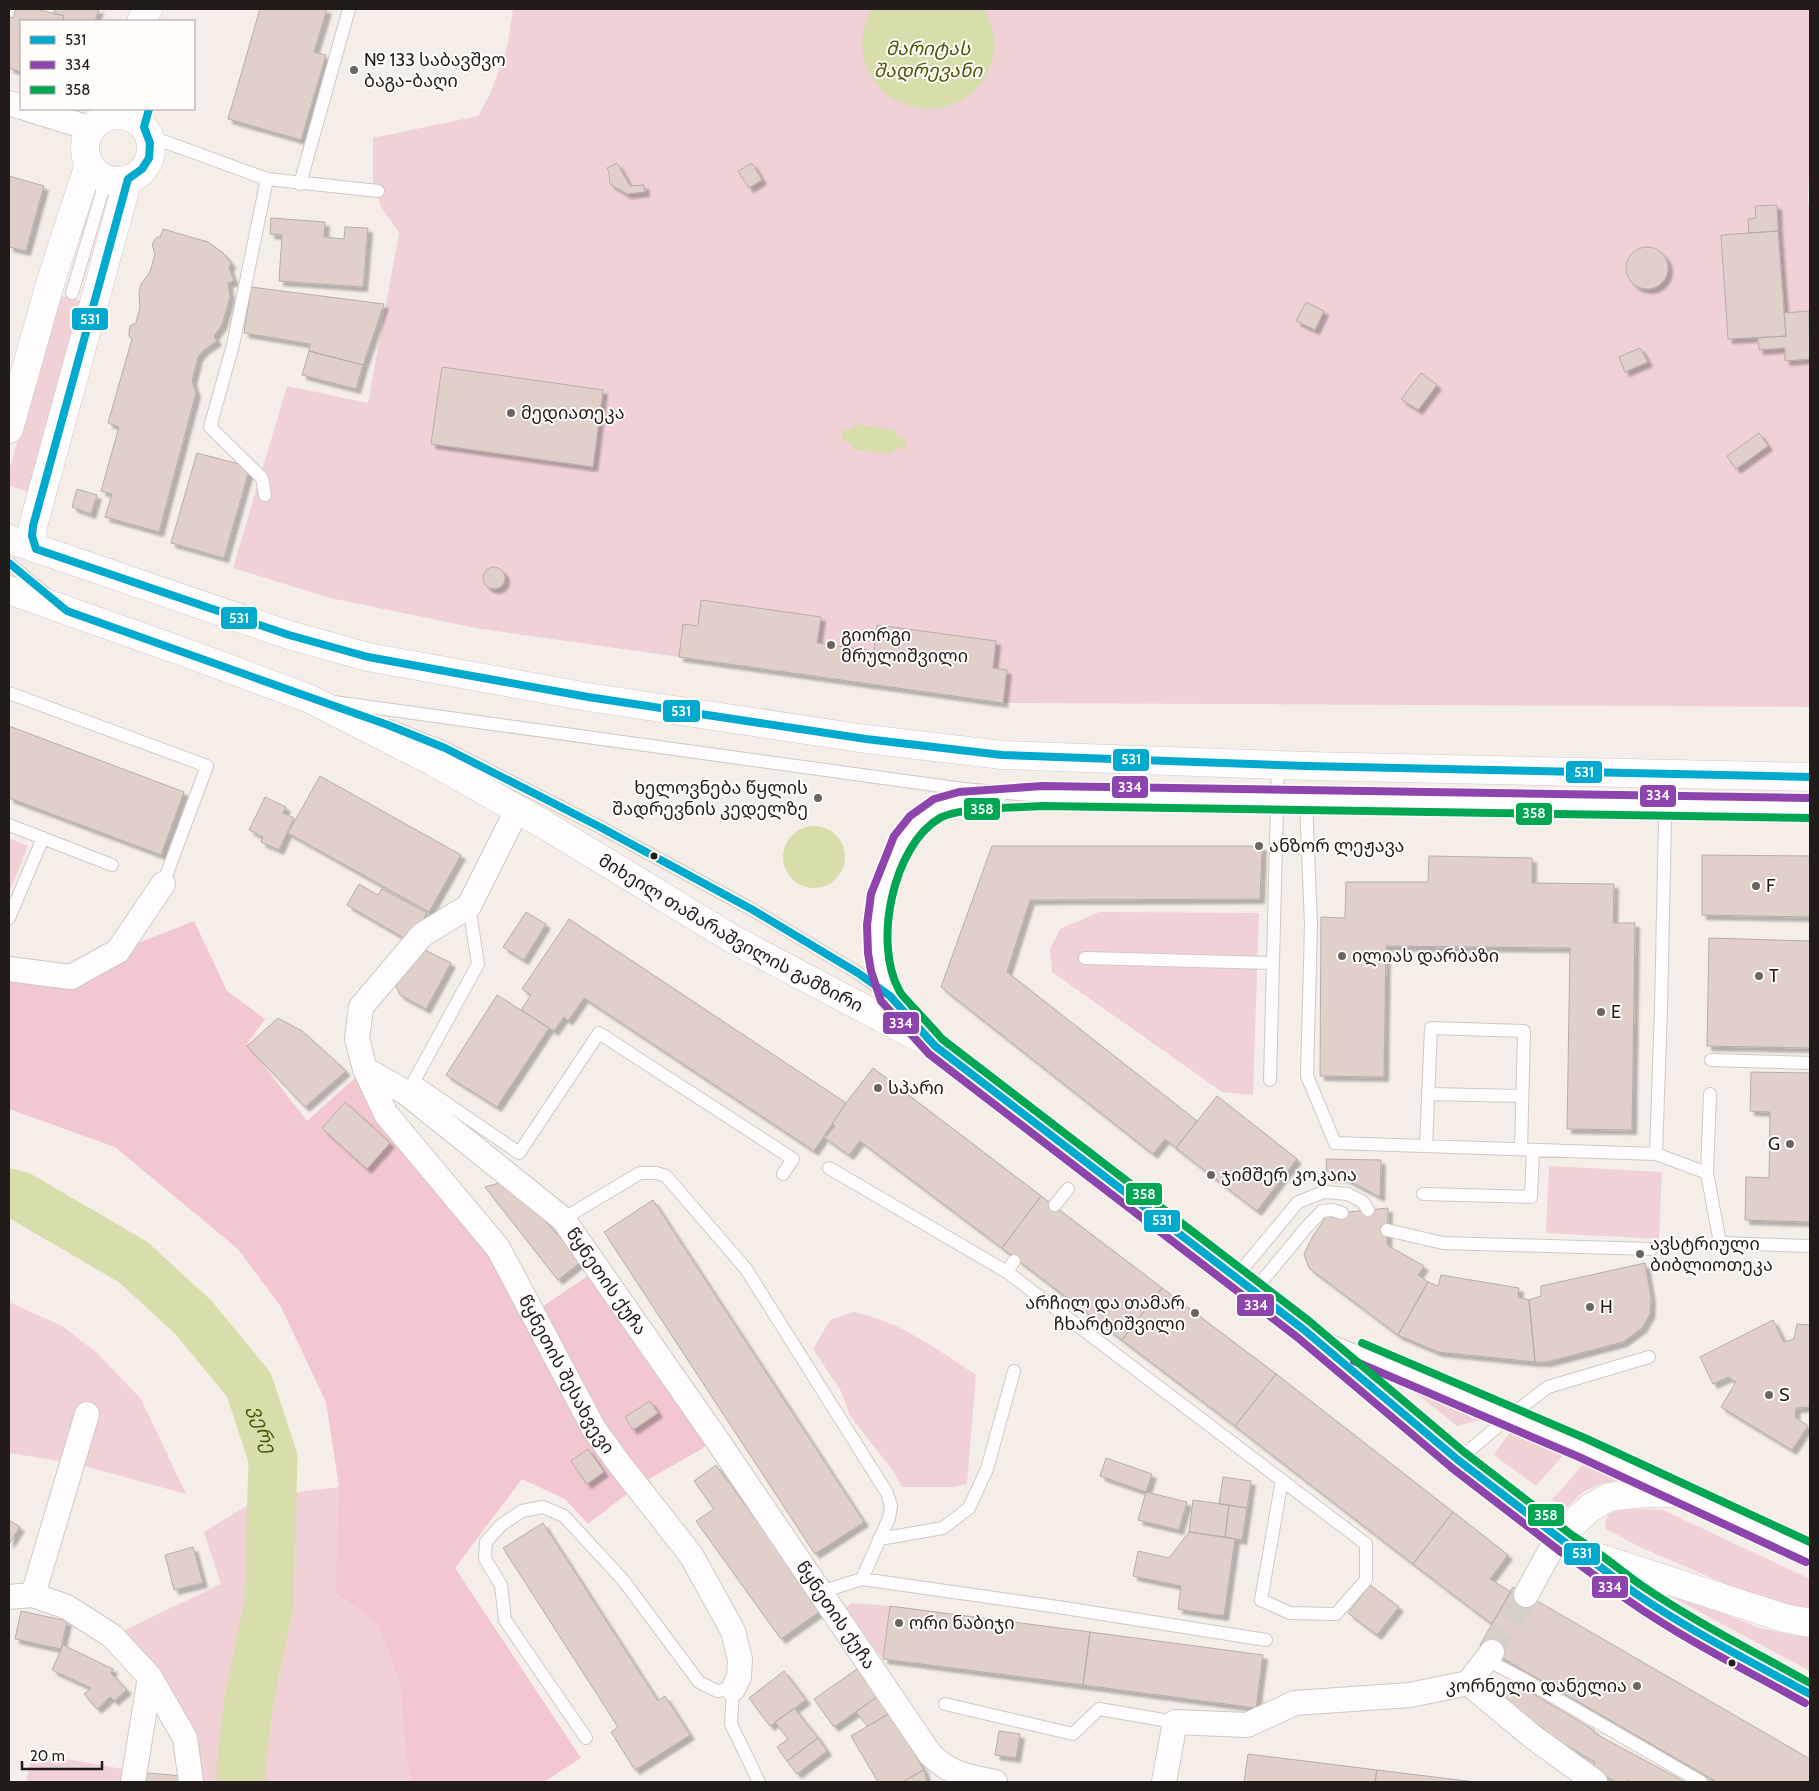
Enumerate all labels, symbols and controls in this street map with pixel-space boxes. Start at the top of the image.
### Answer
legend [20,20,195,110]
text: 531 [65,31,86,49]
water label: მარიტას შადრევანი [874,37,983,82]
place label: № 133 საბავშვო ბაგა-ბაღი [364,49,506,92]
text: 334 [65,56,90,74]
marker: № 133 საბავშვო ბაგა-ბაღი [348,64,360,76]
text: 358 [65,81,90,99]
line badge: 531 [71,307,109,331]
text: 531 [80,310,100,328]
place label: მედიათეკა [521,402,625,424]
marker: მედიათეკა [505,407,517,419]
line badge: 531 [220,606,258,630]
text: 531 [229,609,249,627]
place label: გიორგი მრულიშვილი [841,624,968,667]
marker: გიორგი მრულიშვილი [825,639,837,651]
line badge: 531 [662,699,701,723]
text: 531 [671,702,691,720]
line badge: 531 [1112,748,1150,772]
text: 531 [1121,750,1141,768]
line badge: 531 [1565,760,1603,784]
text: 531 [1574,763,1594,781]
line badge: 334 [1111,775,1149,799]
place label: ხელოვნება წყლის შადრევნის კედელზე [612,777,808,820]
text: 334 [1118,778,1142,796]
line badge: 334 [1639,784,1677,808]
text: 334 [1646,786,1670,804]
marker: ხელოვნება წყლის შადრევნის კედელზე [812,792,824,804]
line badge: 358 [963,797,1001,821]
text: 358 [970,800,994,818]
line badge: 358 [1515,802,1553,826]
text: 358 [1522,804,1546,822]
place label: ანზორ ლეჟავა [1269,835,1404,857]
marker: ანზორ ლეჟავა [1253,840,1265,852]
street label: მიხეილ თამარაშვილის გამზირი [595,849,867,1017]
unlabelled marker [649,851,659,861]
place label: F [1766,875,1776,897]
marker: F [1750,880,1762,892]
place label: ილიას დარბაზი [1352,945,1499,967]
marker: ილიას დარბაზი [1336,950,1348,962]
place label: T [1769,965,1779,987]
marker: T [1753,970,1765,982]
place label: E [1611,1001,1621,1023]
marker: E [1595,1006,1607,1018]
line badge: 334 [882,1011,920,1035]
text: 334 [889,1014,913,1032]
place label: სპარი [888,1077,944,1099]
marker: სპარი [872,1082,884,1094]
place label: G [1768,1133,1780,1155]
marker: G [1784,1138,1796,1150]
place label: ჯიმშერ კოკაია [1221,1164,1357,1186]
marker: ჯიმშერ კოკაია [1205,1169,1217,1181]
line badge: 358 [1125,1182,1163,1206]
text: 358 [1132,1185,1156,1203]
line badge: 531 [1143,1209,1181,1233]
text: 531 [1152,1211,1172,1229]
street label: წყნეთის ქუჩა [561,1223,651,1339]
place label: ავსტრიული ბიბლიოთეკა [1650,1233,1773,1276]
marker: ავსტრიული ბიბლიოთეკა [1634,1248,1646,1260]
street label: წყნეთის შესახვევი [514,1291,619,1458]
place label: არჩილ და თამარ ჩხარტიშვილი [1025,1292,1185,1335]
line badge: 334 [1236,1293,1275,1317]
text: 334 [1244,1296,1268,1314]
place label: H [1600,1296,1613,1318]
marker: H [1584,1301,1596,1313]
marker: არჩილ და თამარ ჩხარტიშვილი [1189,1307,1201,1319]
place label: S [1779,1384,1790,1406]
marker: S [1763,1389,1775,1401]
water label: ვერე [244,1402,282,1456]
line badge: 358 [1527,1503,1565,1527]
text: 358 [1534,1506,1558,1524]
line badge: 531 [1563,1542,1601,1566]
text: 531 [1572,1544,1592,1562]
street label: წყნეთის ქუჩა [791,1557,880,1673]
line badge: 334 [1591,1575,1629,1599]
text: 334 [1598,1578,1622,1596]
place label: ორი ნაბიჯი [909,1612,1015,1634]
marker: ორი ნაბიჯი [893,1617,905,1629]
unlabelled marker [1727,1658,1737,1668]
place label: კორნელი დანელია [1446,1675,1627,1697]
marker: კორნელი დანელია [1631,1680,1643,1692]
scale bar [22,1738,102,1770]
text: 20 m [30,1747,65,1765]

